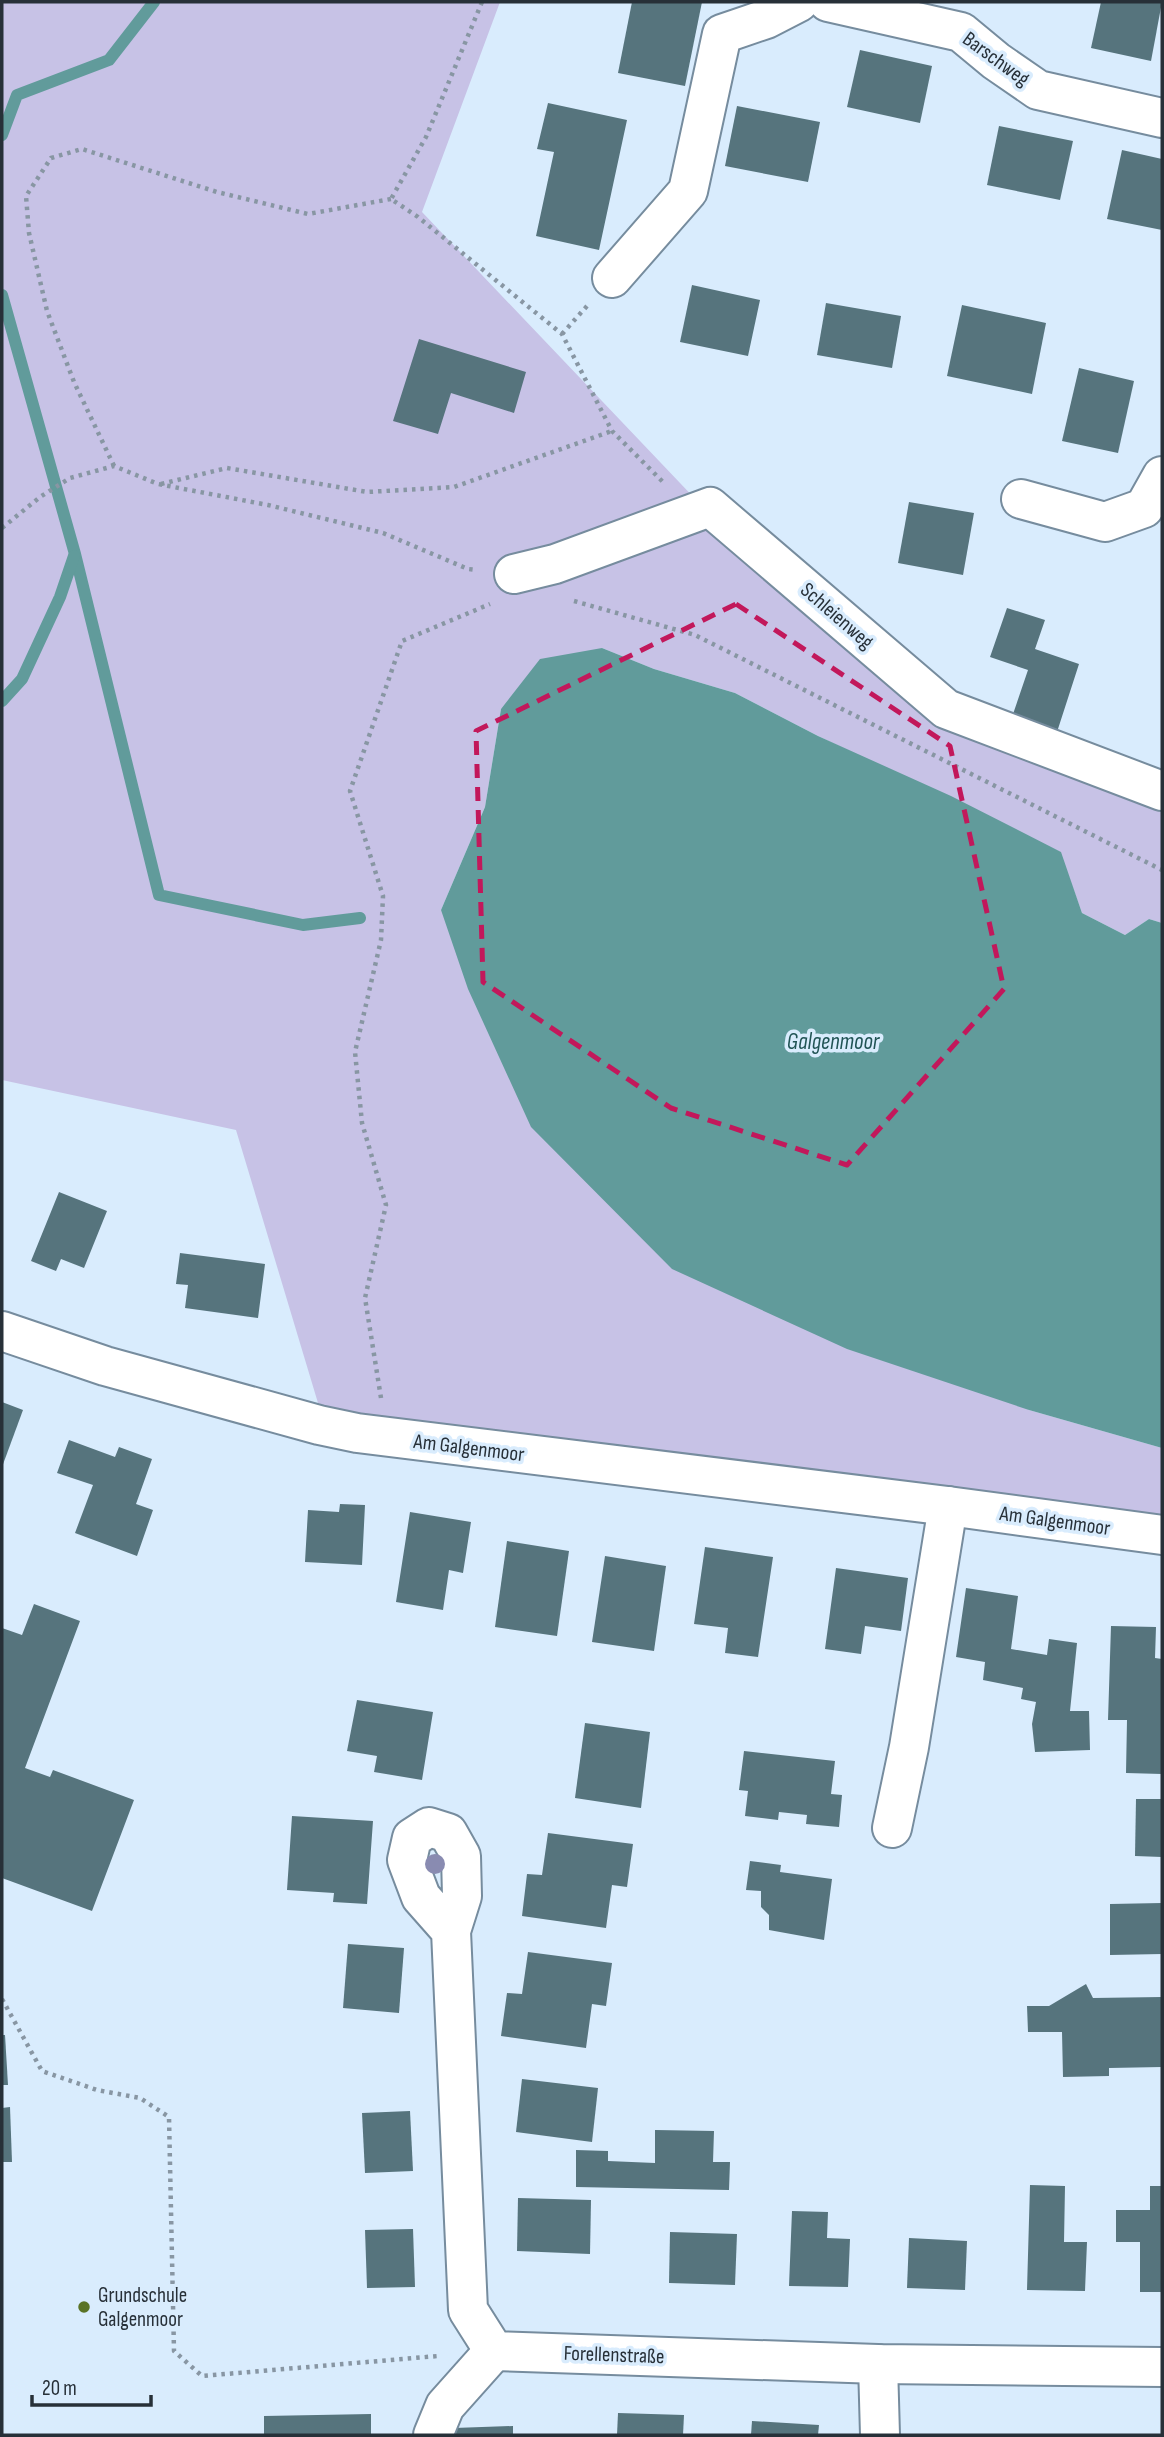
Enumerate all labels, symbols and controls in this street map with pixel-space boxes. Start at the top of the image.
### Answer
street label: Barschweg [958,26,1034,92]
street label: Schleienweg [795,578,879,654]
water label: Galgenmoor [787,1028,881,1056]
street label: Am Galgenmoor [411,1429,526,1467]
street label: Am Galgenmoor [997,1501,1112,1541]
place label: Grundschule Galgenmoor [98,2283,187,2332]
marker: Grundschule Galgenmoor [76,2299,92,2315]
street label: Forellenstraße [563,2341,665,2369]
scale bar [32,2364,150,2408]
text: 20 m [42,2376,77,2401]

